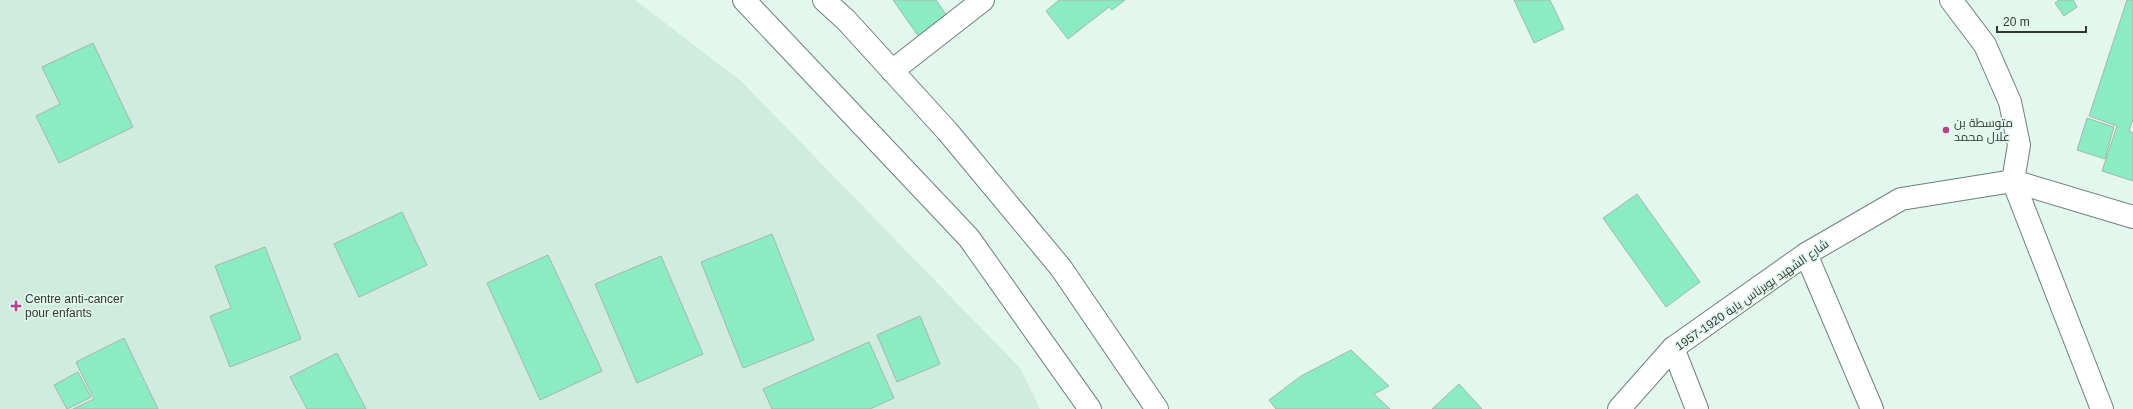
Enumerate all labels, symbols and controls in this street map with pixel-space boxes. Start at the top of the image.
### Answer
scale bar [1997,8,2086,34]
text: 20 m [2003,15,2030,29]
place label: متوسطة بن علال محمد [1954,116,2013,144]
marker: متوسطة بن علال محمد [1941,125,1951,135]
street label: شارع الشهيد بوبرناس ياية 1920-1957 [1673,237,1832,354]
place label: Centre anti-cancer pour enfants [25,292,124,320]
marker: Centre anti-cancer pour enfants [10,300,22,312]

